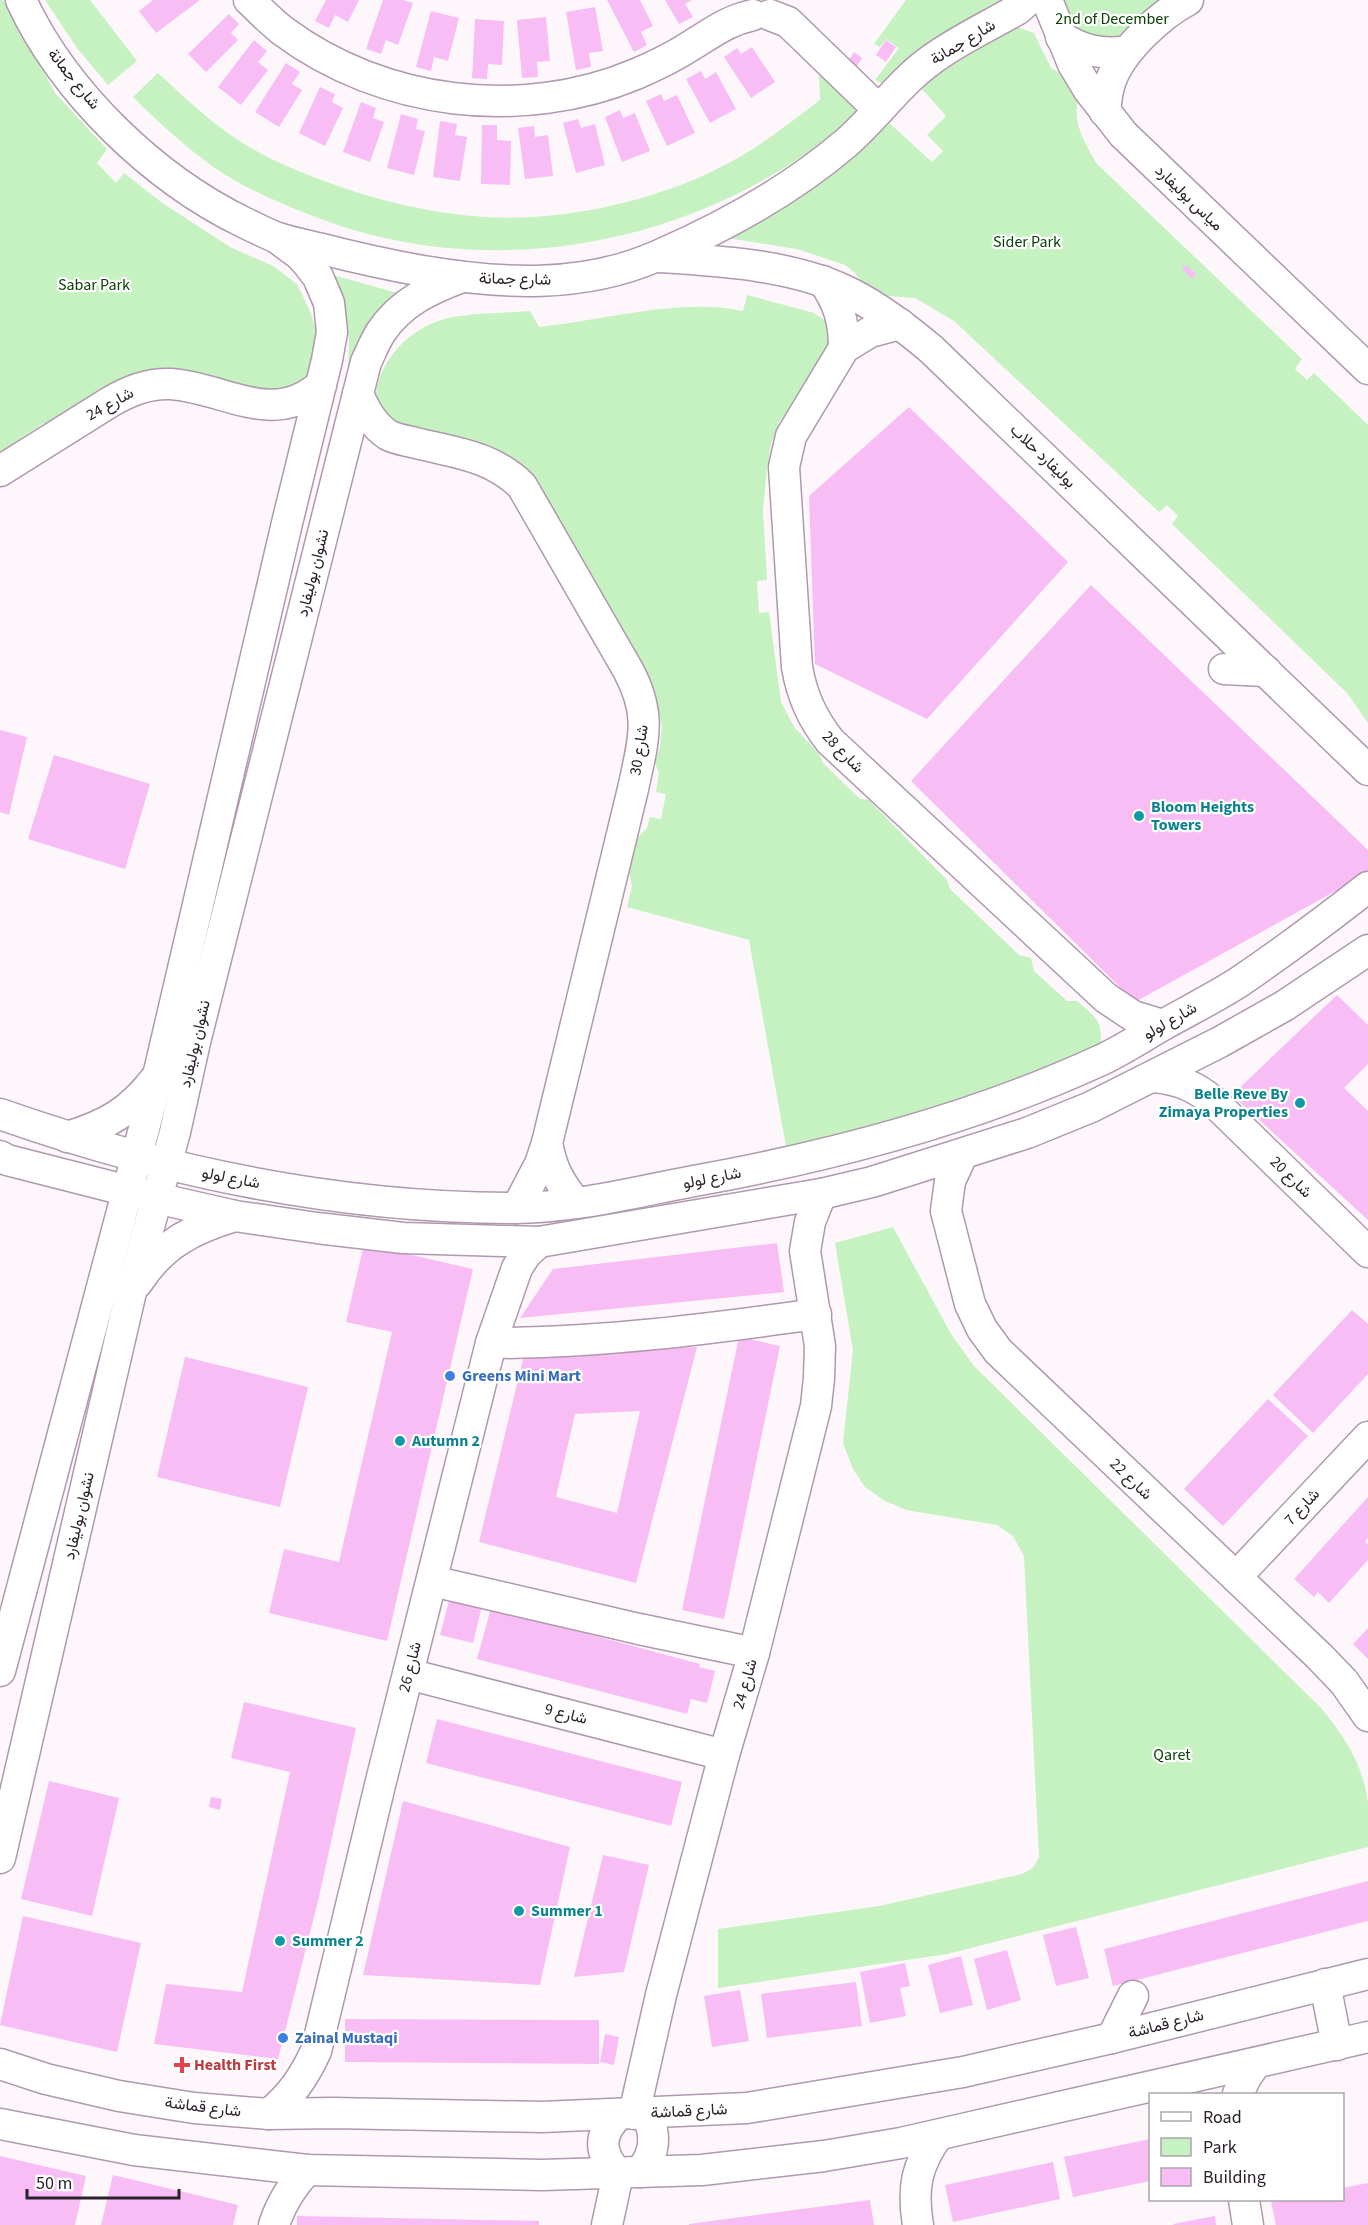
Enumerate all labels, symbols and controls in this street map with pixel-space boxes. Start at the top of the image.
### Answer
park label: 2nd of December [1055,8,1169,30]
street label: شارع جمانة [926,14,1000,70]
street label: شارع جمانة [43,44,105,114]
street label: مياس بوليفارد [1150,160,1228,236]
park label: Sider Park [993,231,1061,253]
street label: شارع جمانة [479,267,551,291]
park label: Sabar Park [58,274,130,296]
street label: شارع 24 [82,382,138,426]
street label: بوليفارد حلاب [1005,419,1081,493]
street label: نشوان بوليفارد [292,527,334,619]
street label: شارع 30 [624,723,654,777]
street label: شارع 28 [817,726,869,778]
place label: Bloom Heights Towers [1151,796,1254,836]
marker: Bloom Heights Towers [1132,809,1146,823]
street label: شارع لولو [1139,997,1201,1045]
street label: نشوان بوليفارد [174,998,216,1090]
place label: Belle Reve By Zimaya Properties [1159,1083,1289,1123]
marker: Belle Reve By Zimaya Properties [1293,1096,1307,1110]
street label: شارع 20 [1265,1151,1317,1203]
street label: شارع لولو [200,1162,262,1194]
street label: شارع لولو [681,1162,743,1194]
place label: Greens Mini Mart [462,1365,581,1387]
marker: Greens Mini Mart [443,1369,457,1383]
place label: Autumn 2 [411,1430,480,1452]
marker: Autumn 2 [393,1434,407,1448]
street label: شارع 22 [1105,1453,1157,1505]
street label: نشوان بوليفارد [58,1470,100,1562]
street label: شارع 7 [1279,1484,1325,1530]
street label: شارع 26 [393,1639,427,1695]
street label: شارع 24 [727,1656,763,1712]
street label: شارع 9 [542,1698,590,1730]
park label: Qaret [1153,1744,1191,1766]
place label: Summer 1 [531,1900,603,1922]
marker: Summer 1 [512,1904,526,1918]
place label: Summer 2 [292,1930,364,1952]
marker: Summer 2 [273,1934,287,1948]
street label: شارع قماشة [1126,2004,1206,2044]
place label: Zainal Mustaqi [295,2027,398,2049]
marker: Zainal Mustaqi [276,2031,290,2045]
place label: Health First [194,2054,276,2076]
marker: Health First [175,2058,189,2072]
street label: شارع قماشة [163,2091,243,2123]
legend [1149,2093,1344,2201]
street label: شارع قماشة [650,2098,728,2124]
text: Road [1203,2105,1242,2130]
text: Park [1203,2135,1237,2160]
scale bar [27,2162,178,2200]
text: Building [1203,2165,1266,2190]
text: 50 m [36,2171,72,2196]

